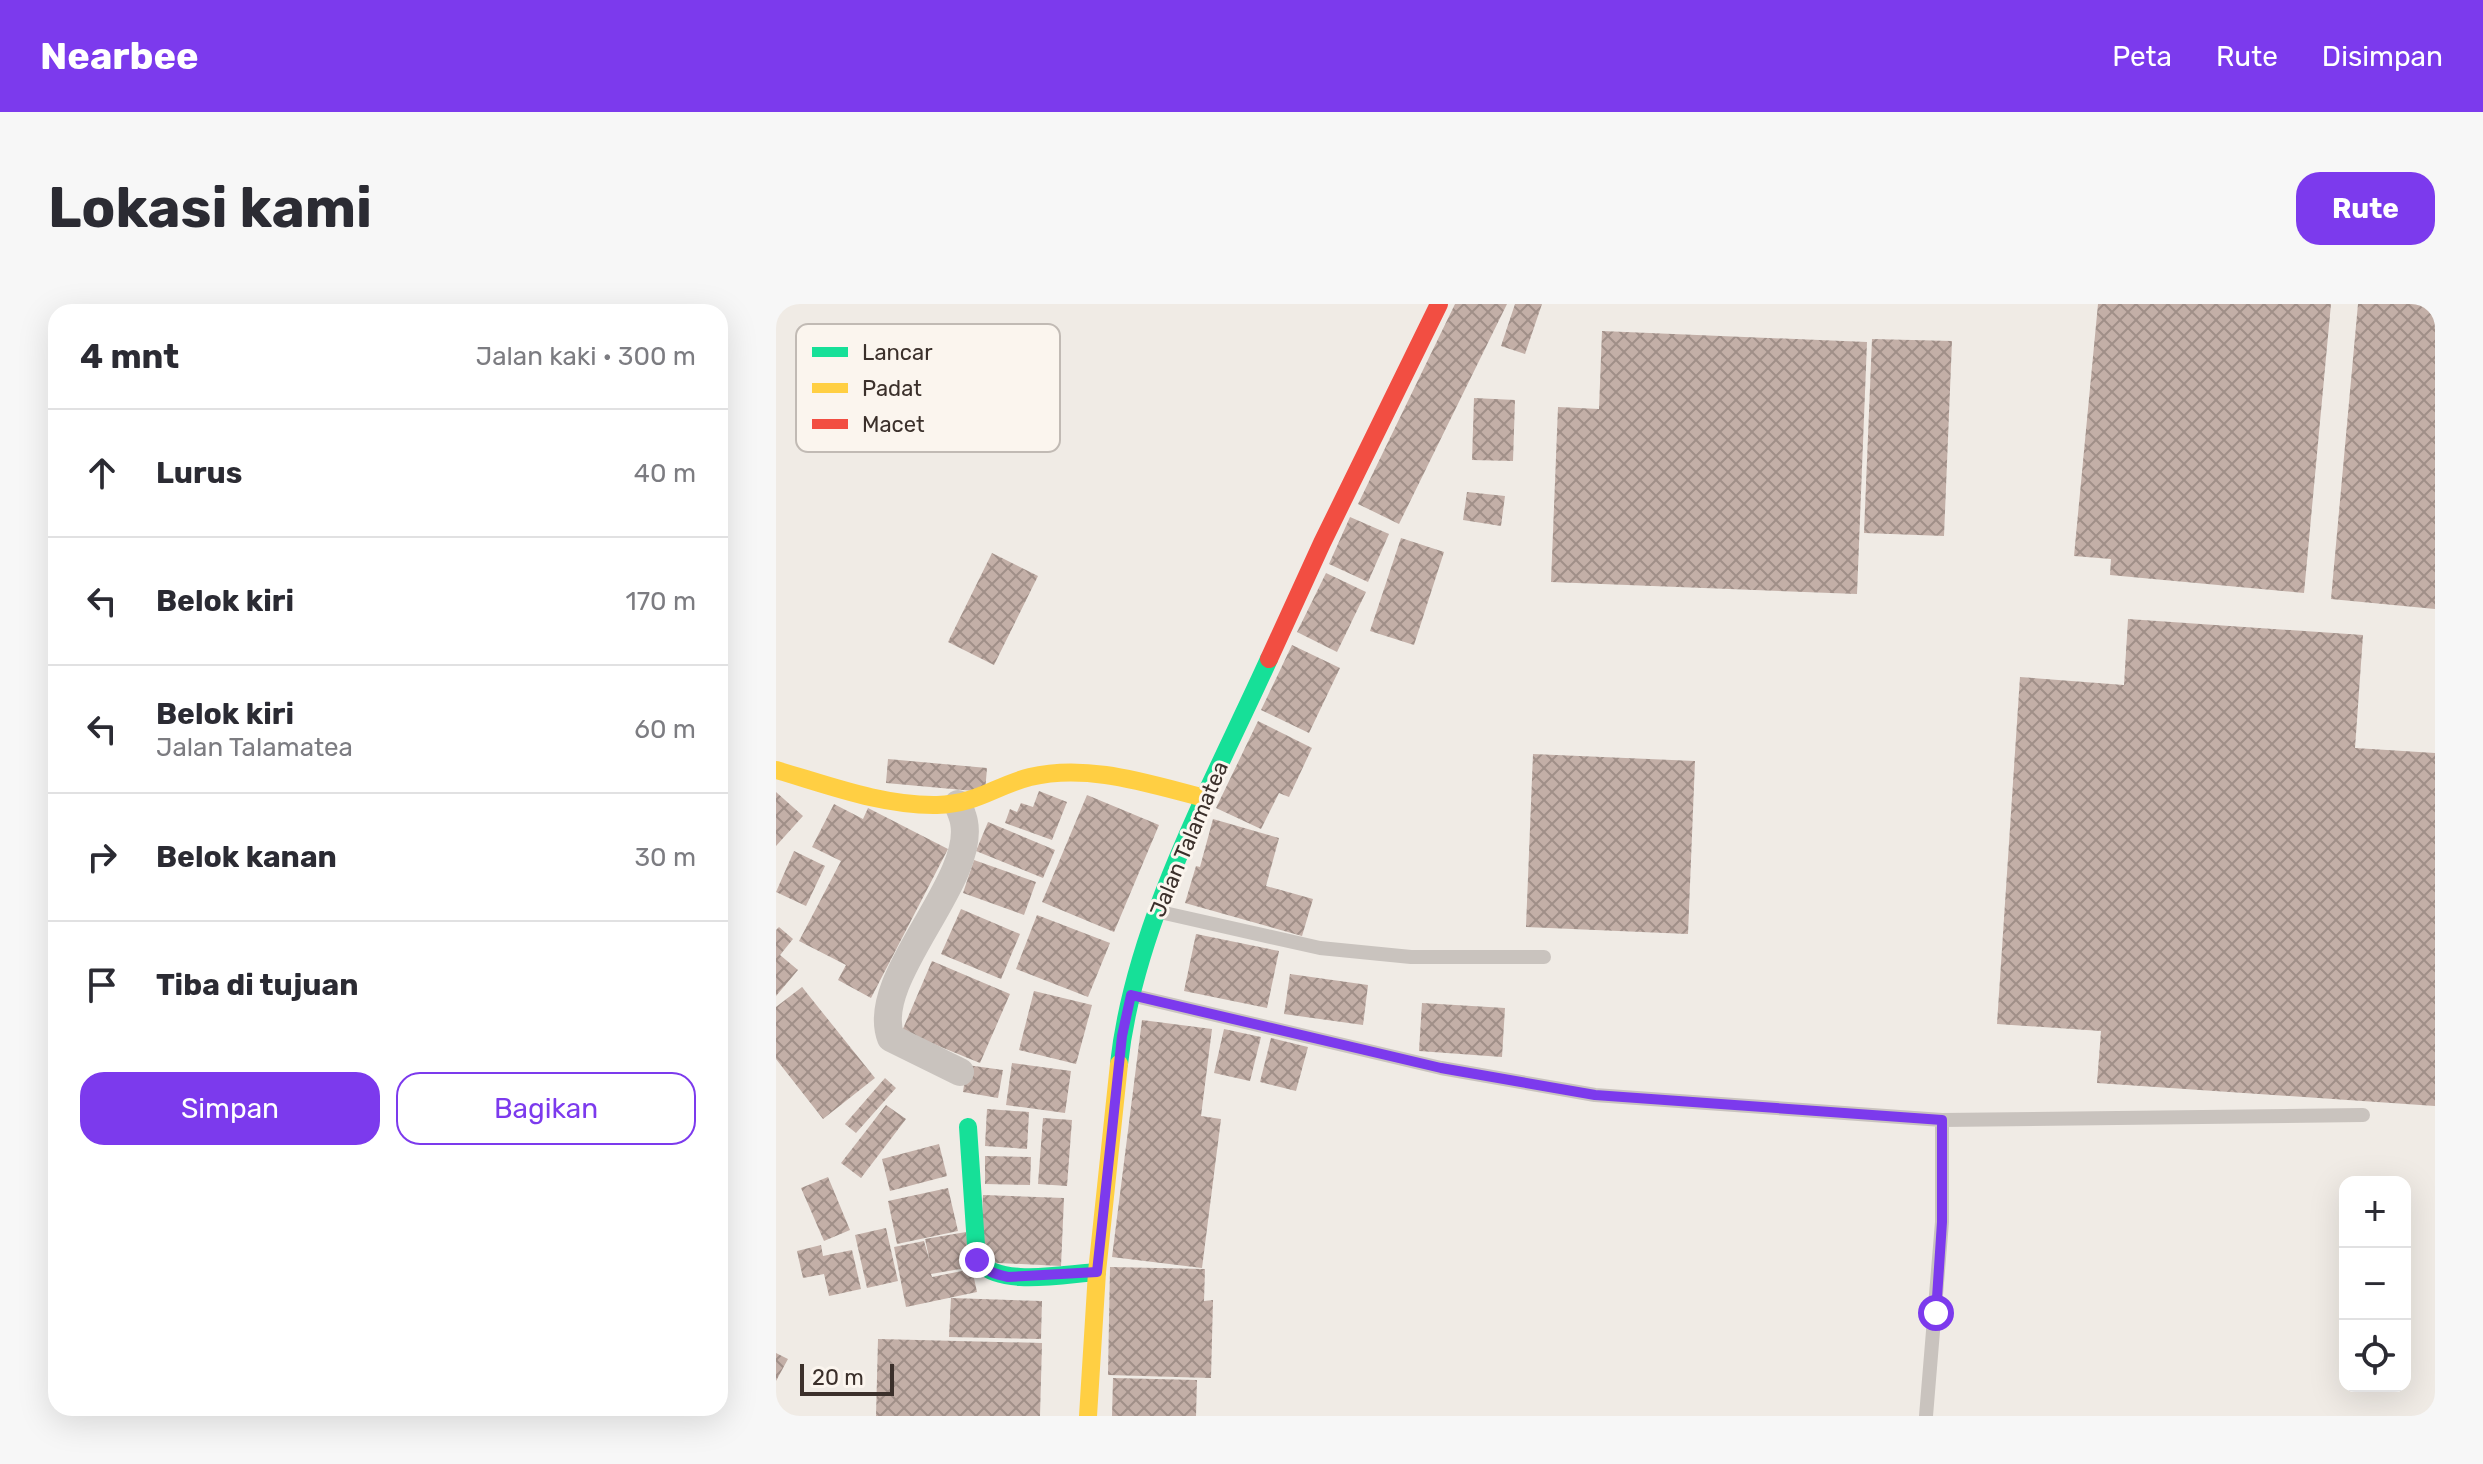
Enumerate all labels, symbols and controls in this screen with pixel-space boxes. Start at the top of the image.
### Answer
text: Nearbee [40,33,199,79]
text: Peta [2112,40,2172,73]
text: Rute [2216,40,2278,73]
text: Disimpan [2322,40,2443,73]
button: Rute [2296,172,2435,245]
text: Lokasi kami [48,175,372,241]
legend [796,324,1060,452]
text: 4 mnt [80,336,179,377]
text: Lancar [862,339,933,366]
text: Jalan kaki · 300 m [476,341,696,372]
text: Padat [862,375,922,402]
text: Macet [862,411,925,438]
icon: ahead [80,451,124,495]
text: Lurus [156,455,242,491]
text: 40 m [634,458,696,489]
icon: left [80,579,124,623]
text: Belok kiri [156,583,294,619]
text: 170 m [626,586,696,617]
text: Belok kiri [156,696,294,732]
icon: left [80,707,124,751]
text: 60 m [634,714,696,745]
text: Jalan Talamatea [156,732,353,763]
street label: Jalan Talamatea [1144,757,1234,921]
icon: right [80,835,124,879]
text: Belok kanan [156,839,337,875]
text: 30 m [634,842,696,873]
icon: arrive [80,963,124,1007]
text: Tiba di tujuan [156,967,358,1003]
button: Simpan [80,1072,380,1145]
button: Bagikan [396,1072,696,1145]
map controls [2339,1176,2411,1392]
button: + [2339,1176,2411,1248]
route end [959,1242,995,1278]
button: − [2339,1248,2411,1320]
route start [1918,1295,1954,1331]
button: locate [2339,1320,2411,1392]
scale bar [800,1360,894,1396]
text: 20 m [812,1364,864,1391]

